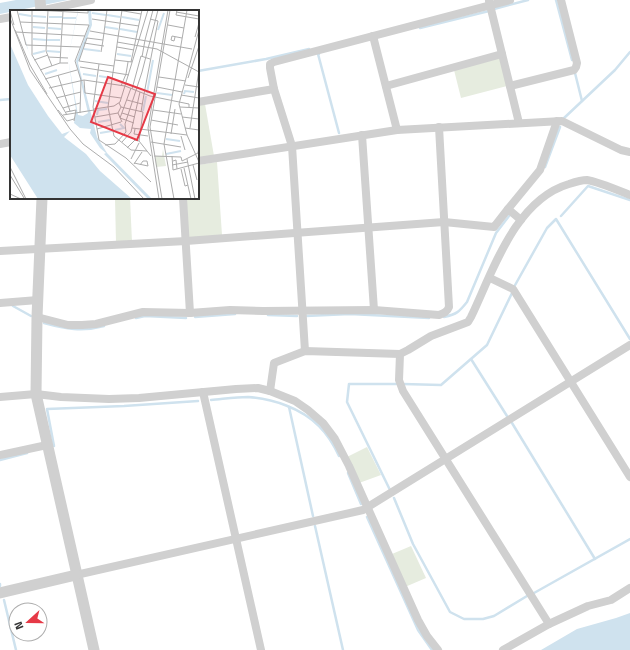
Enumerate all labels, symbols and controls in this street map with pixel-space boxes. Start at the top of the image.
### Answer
inset map [10,10,199,199]
north arrow [8,602,48,642]
text: N [10,619,27,632]

